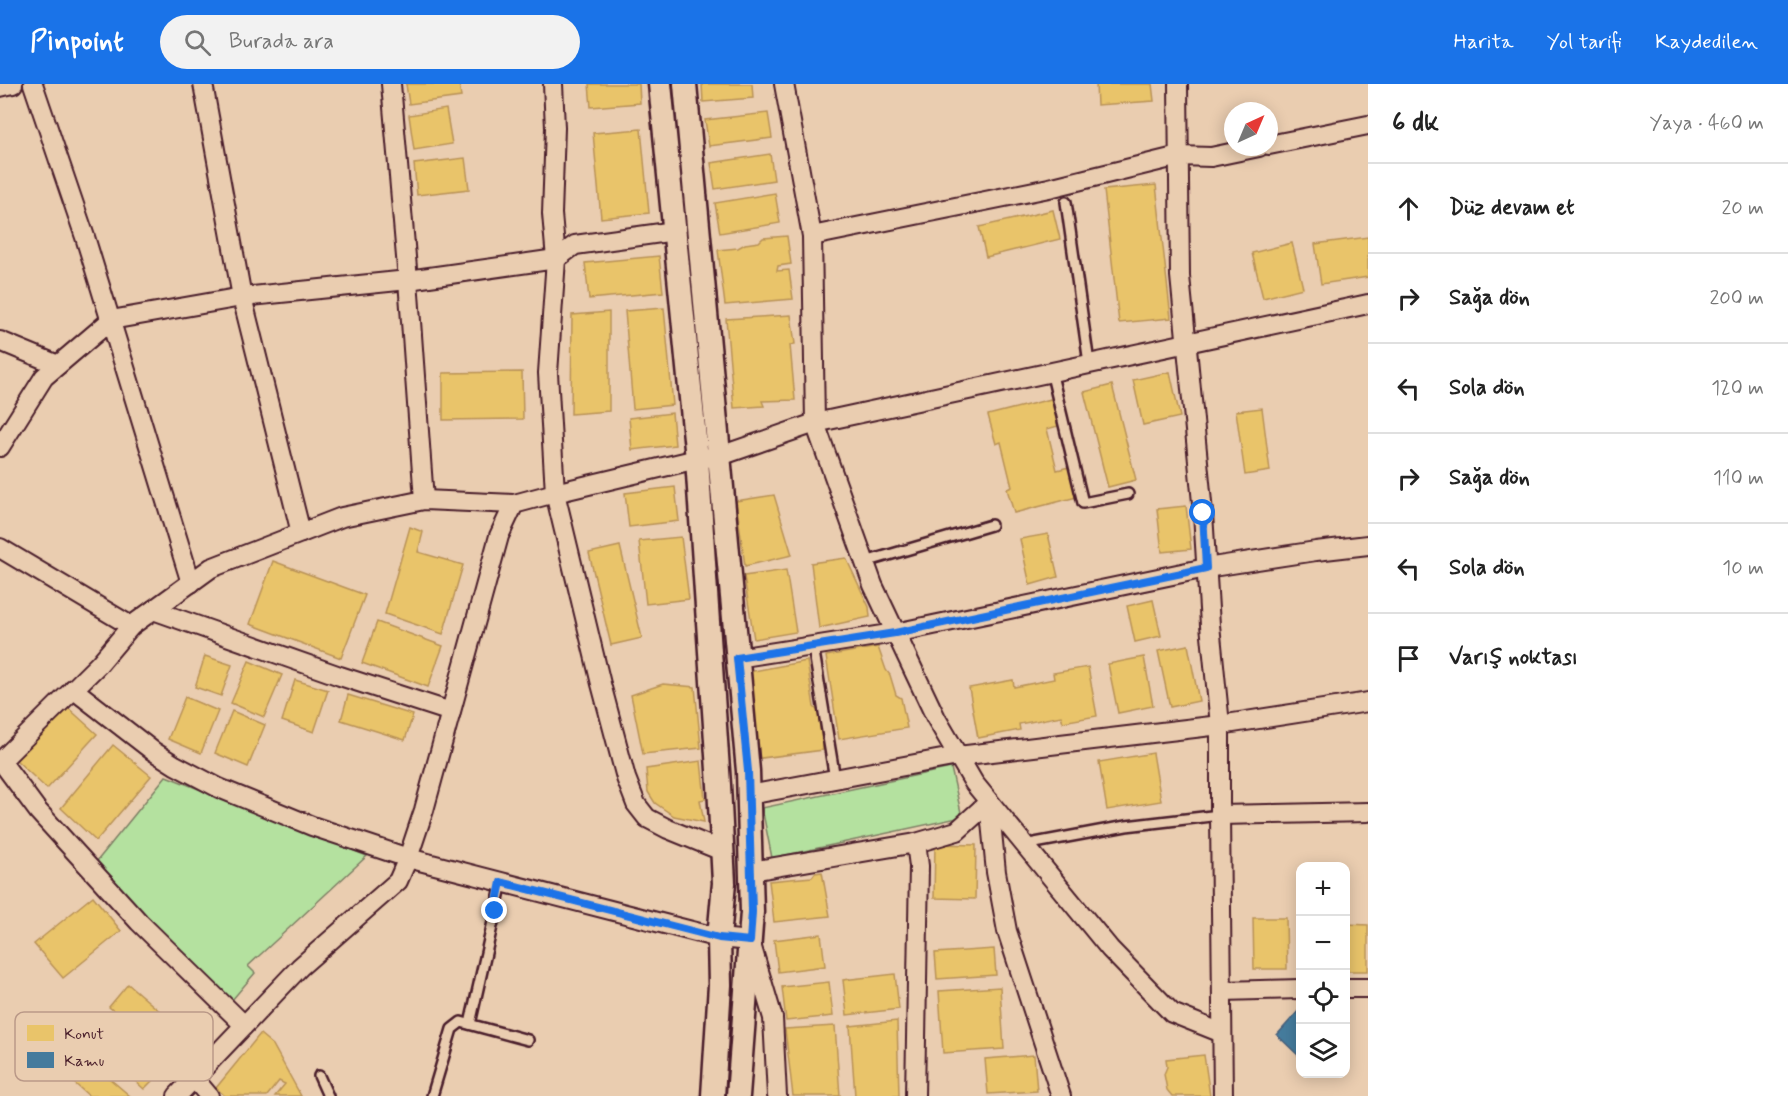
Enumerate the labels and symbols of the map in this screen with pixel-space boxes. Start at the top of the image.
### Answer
north arrow [1224,102,1278,156]
route start [1189,499,1215,525]
route end [481,897,507,923]
legend [15,1012,213,1081]
text: Konut [64,1024,105,1045]
text: Kamu [64,1051,104,1072]

